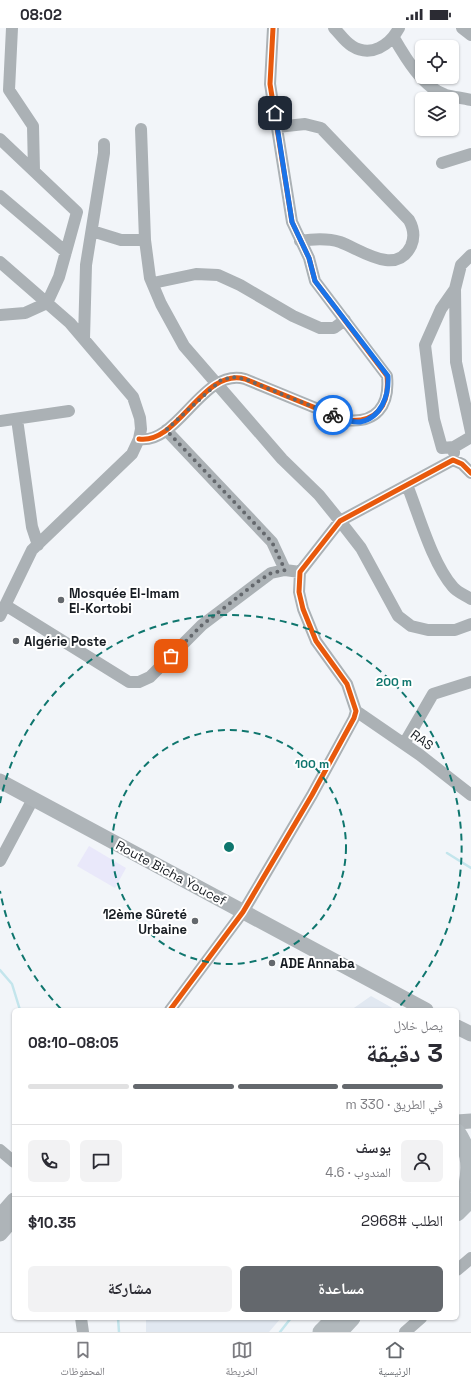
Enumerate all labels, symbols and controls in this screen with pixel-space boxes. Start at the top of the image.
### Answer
text: 08:02 [20,5,62,24]
map controls [415,40,459,136]
button: locate [415,40,459,84]
button: layers [415,92,459,136]
pin [258,96,292,130]
icon: home [264,102,286,124]
courier [313,395,353,435]
icon: bike [322,404,344,426]
place label: Mosquée El-Imam El-Kortobi [69,585,179,617]
marker: Mosquée El-Imam El-Kortobi [56,595,66,605]
place label: Algérie Poste [24,633,106,650]
marker: Algérie Poste [11,636,21,646]
pin [154,639,188,673]
icon: bag [160,645,182,667]
text: 200 m [376,674,412,690]
street label: RAS [407,726,437,754]
text: 100 m [295,756,329,772]
street label: Route Bicha Youcef [113,837,229,909]
centre of rings [222,840,236,854]
place label: 12ème Sûreté Urbaine [103,906,187,938]
marker: 12ème Sûreté Urbaine [190,916,200,926]
place label: ADE Annaba [280,955,355,972]
marker: ADE Annaba [267,958,277,968]
text: يصل خلال [393,1017,443,1034]
text: 08:05–08:10 [28,1033,118,1052]
text: 3 دقيقة [366,1036,443,1070]
text: في الطريق · 330 m [345,1096,443,1113]
text: يوسف [356,1138,391,1157]
button: phone [28,1140,70,1182]
button: chat [80,1140,122,1182]
button: person [401,1140,443,1182]
text: المندوب · 4.6 [325,1164,391,1181]
text: الطلب #2968 [361,1211,443,1230]
text: $10.35 [28,1213,76,1232]
button: مشاركة [28,1266,232,1312]
button: مساعدة [240,1266,443,1312]
tab: المحفوظات [60,1339,105,1382]
tab: الخريطة [225,1339,258,1382]
tab: الرئيسية [378,1339,411,1382]

